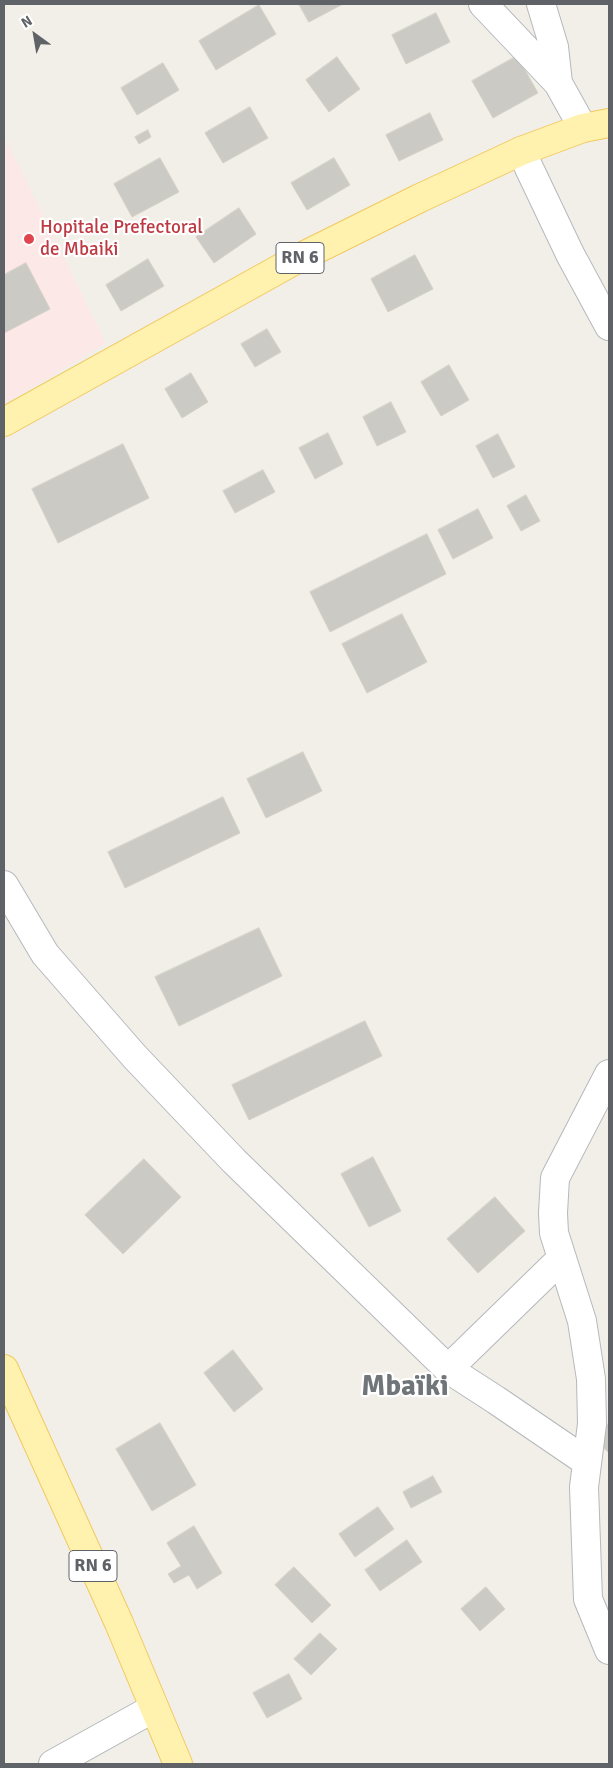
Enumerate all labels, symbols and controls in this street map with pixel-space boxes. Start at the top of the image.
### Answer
north arrow [10,10,60,60]
text: N [18,12,35,32]
place label: Hopitale Prefectoral de Mbaiki [40,217,203,261]
marker: Hopitale Prefectoral de Mbaiki [22,232,36,246]
road number: RN 6 [276,242,324,274]
district label: Mbaïki [361,1370,449,1404]
road number: RN 6 [69,1550,117,1582]

